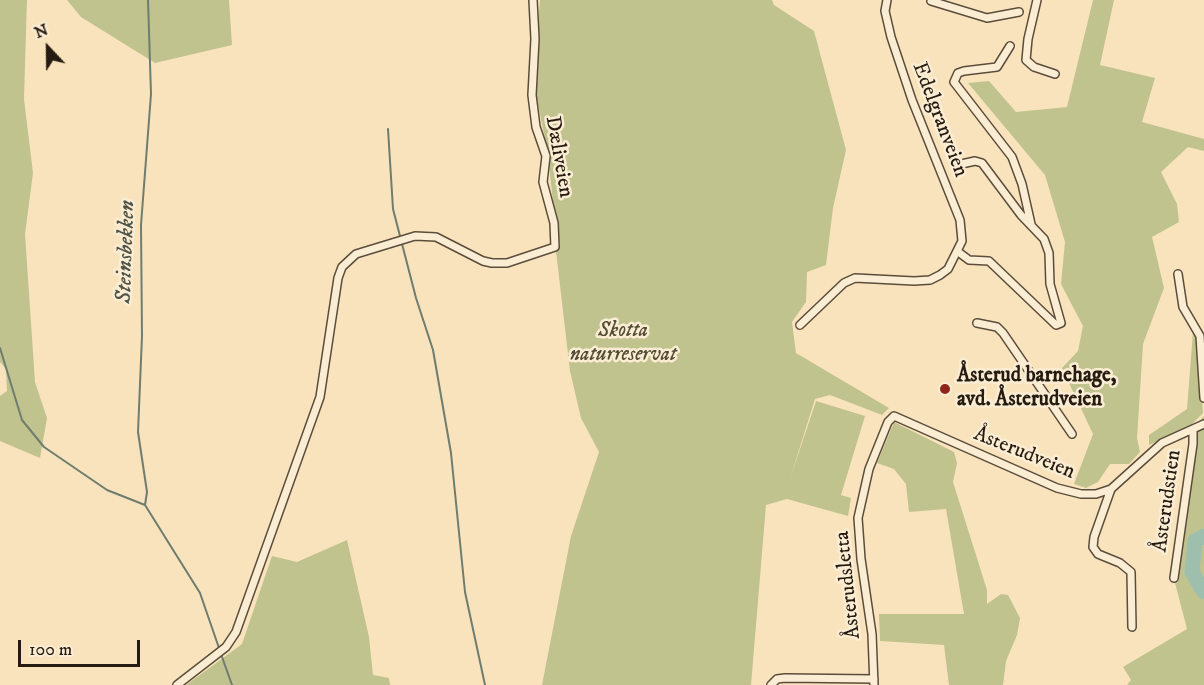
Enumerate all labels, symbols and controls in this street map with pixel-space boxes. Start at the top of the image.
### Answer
north arrow [18,18,78,78]
text: N [31,20,51,43]
street label: Edelgranveien [906,59,972,181]
street label: Dæliveien [538,114,578,200]
water label: Steinsbekken [112,200,142,304]
park label: Skotta naturreservat [570,319,676,369]
place label: Åsterud barnehage, avd. Åsterudveien [957,364,1116,414]
marker: Åsterud barnehage, avd. Åsterudveien [938,382,952,396]
street label: Åsterudveien [970,422,1078,486]
street label: Åsterudstien [1148,448,1188,554]
street label: Åsterudsletta [831,530,867,640]
scale bar [21,628,142,666]
text: 100 m [29,639,72,661]

